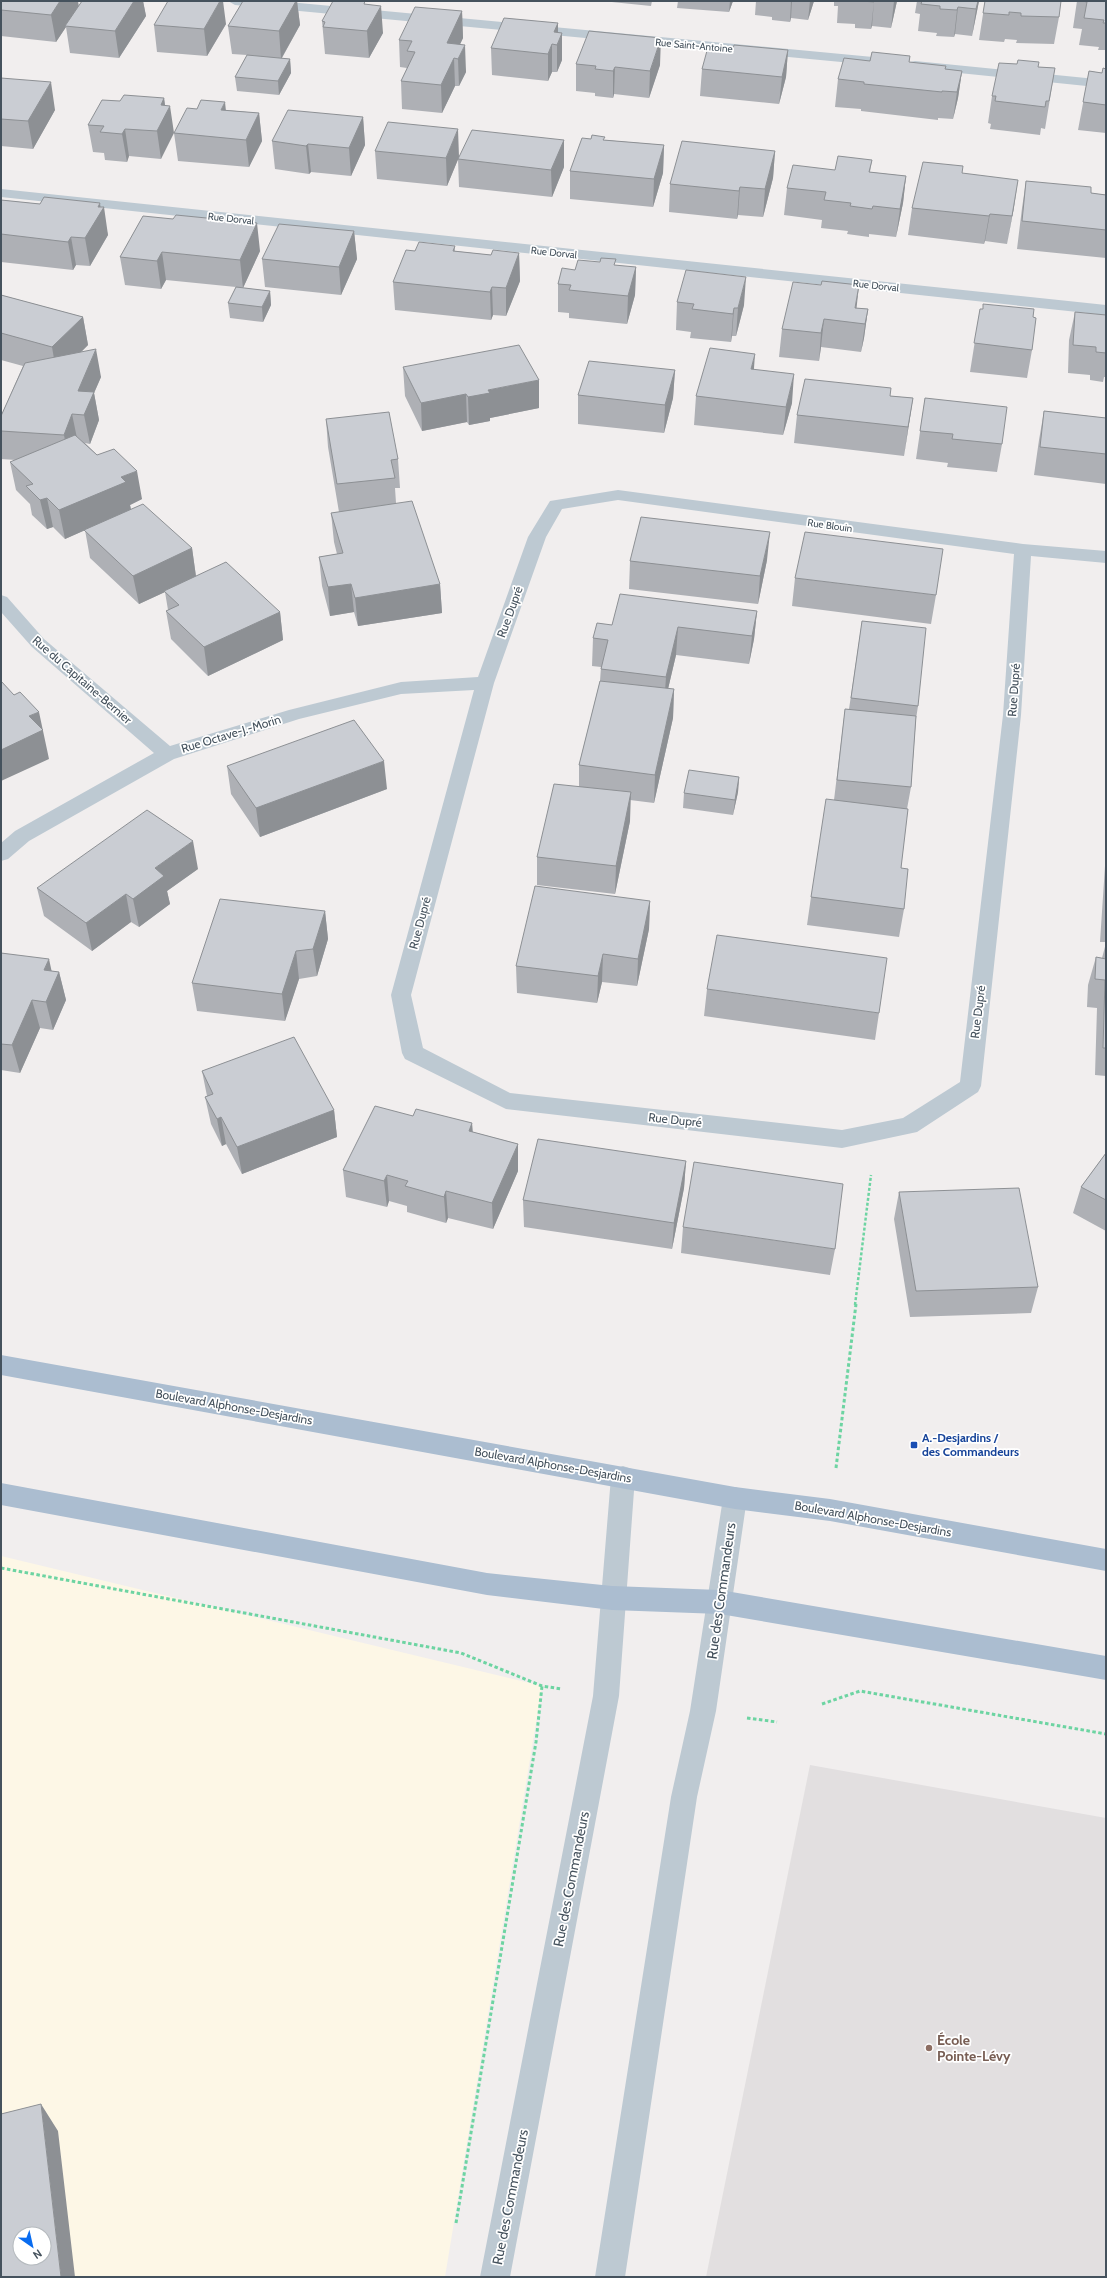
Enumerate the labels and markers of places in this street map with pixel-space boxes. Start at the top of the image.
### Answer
place label: A.-Desjardins / des Commandeurs [922,1430,1019,1459]
marker: A.-Desjardins / des Commandeurs [909,1440,919,1450]
place label: École Pointe-Lévy [937,2031,1011,2065]
marker: École Pointe-Lévy [924,2043,934,2053]

